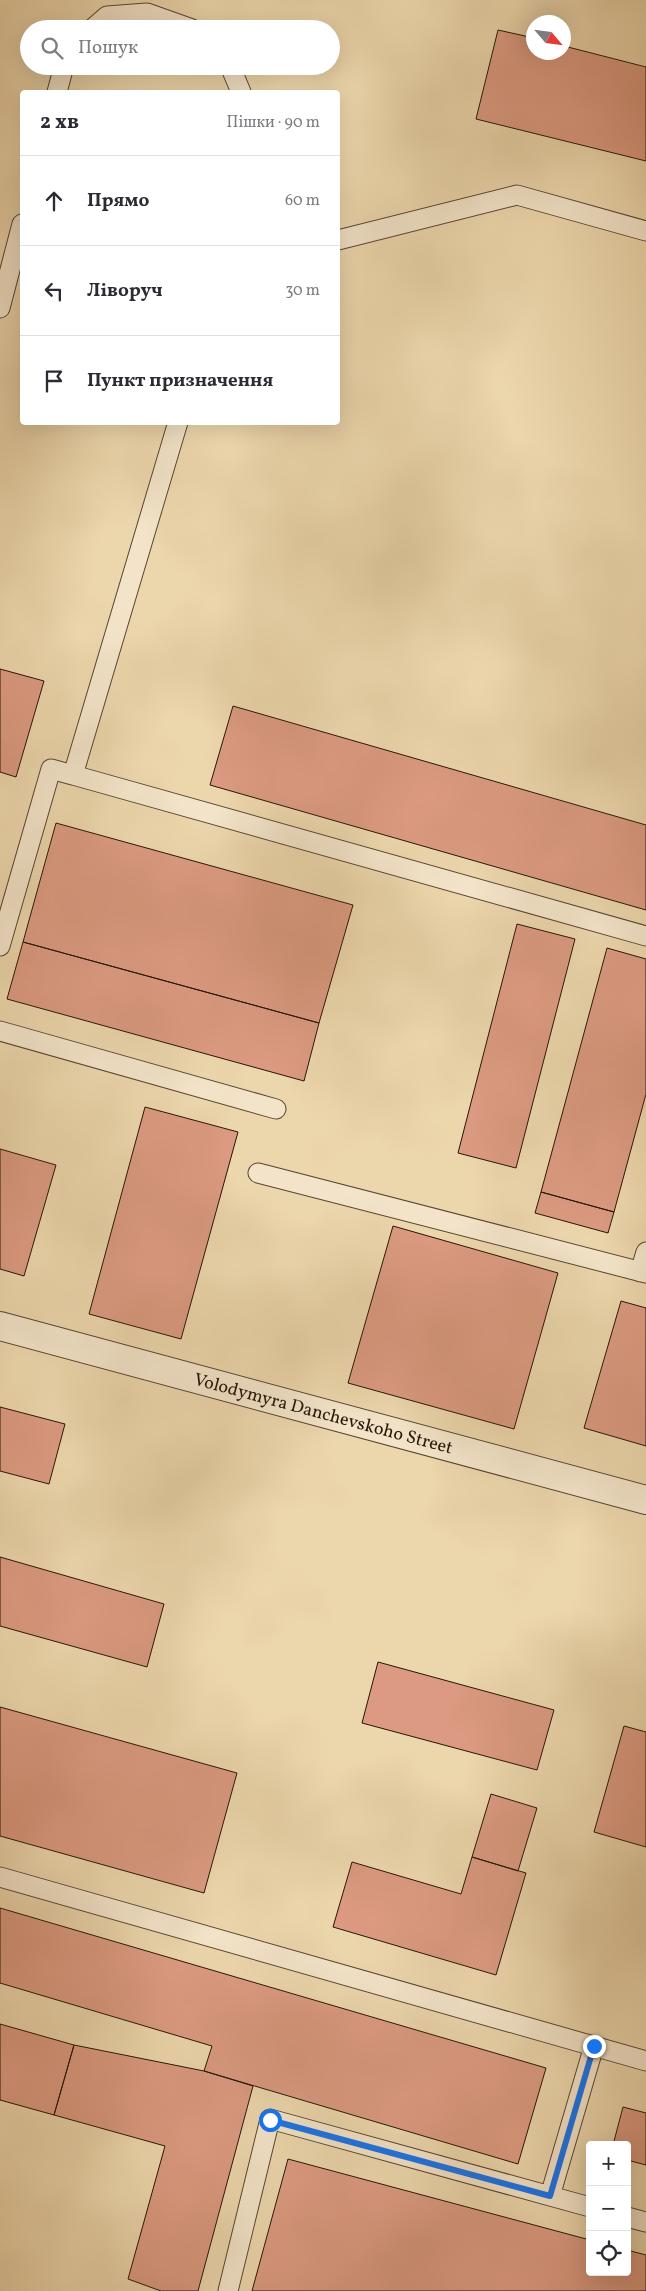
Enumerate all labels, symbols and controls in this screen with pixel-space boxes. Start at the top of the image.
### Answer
north arrow [526,15,571,60]
search box [20,20,340,75]
icon: search [38,34,66,62]
text: Пошук [78,35,138,61]
text: 2 хв [40,108,79,137]
text: Пішки · 90 m [227,112,320,134]
icon: ahead [40,187,68,215]
text: Прямо [87,188,149,214]
text: 60 m [285,190,320,212]
icon: left [40,277,68,305]
text: Ліворуч [87,278,162,304]
text: 30 m [285,280,320,302]
icon: arrive [40,367,68,395]
text: Пункт призначення [87,368,273,394]
street label: Volodymyra Danchevskoho Street [191,1368,455,1461]
route end [583,2035,606,2058]
route start [259,2109,282,2132]
map controls [586,2141,631,2276]
button: + [586,2141,631,2186]
button: − [586,2186,631,2231]
button: locate [586,2231,631,2276]

